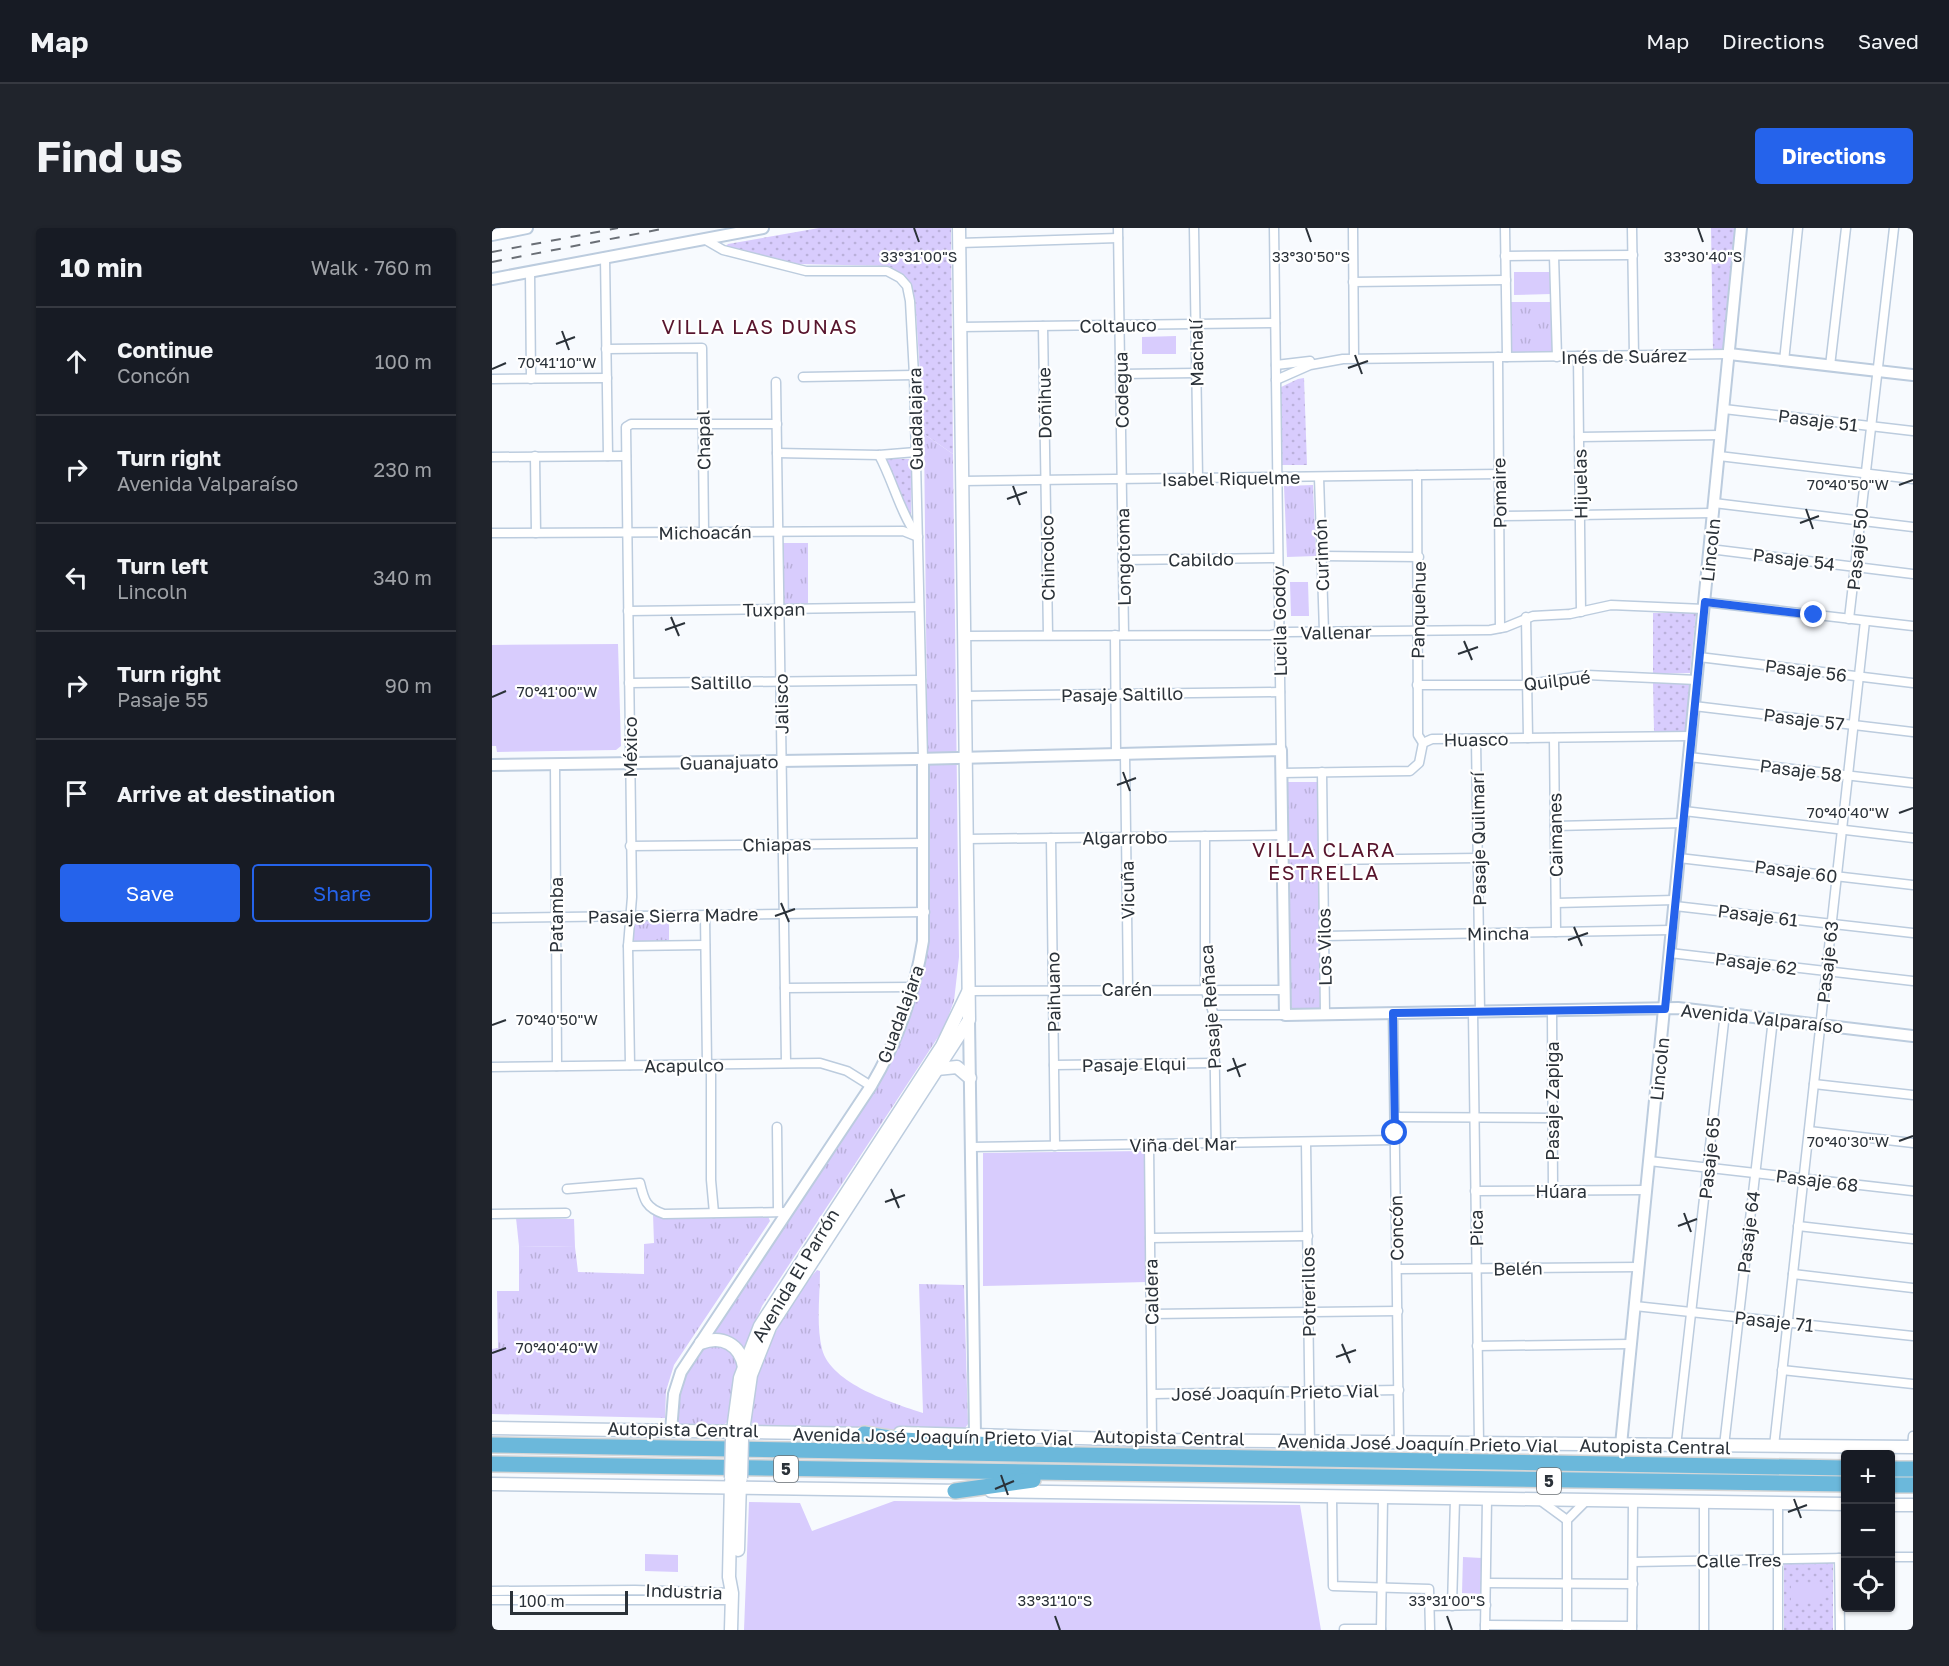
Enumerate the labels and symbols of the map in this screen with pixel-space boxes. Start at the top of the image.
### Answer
text: 33°31'00"S [881,247,957,265]
text: 33°30'50"S [1272,247,1350,265]
text: 33°30'40"S [1664,247,1742,265]
street label: Coltauco [1079,313,1157,337]
district label: VILLA LAS DUNAS [662,314,858,338]
street label: Machalí [1184,318,1208,387]
street label: Inés de Suárez [1561,344,1687,368]
street label: Codegua [1109,351,1133,429]
text: 70°41'10"W [518,353,596,371]
street label: Guadalajara [903,367,927,471]
street label: Doñihue [1032,367,1056,439]
street label: Pasaje 51 [1777,404,1860,436]
street label: Chapal [691,409,715,470]
street label: Hijuelas [1568,449,1592,519]
street label: Pomaire [1487,458,1511,528]
street label: Isabel Riquelme [1161,466,1301,490]
text: 70°40'50"W [1807,475,1889,493]
street label: Pasaje 50 [1842,507,1872,591]
street label: Longotoma [1111,508,1135,606]
street label: Chincolco [1035,515,1059,601]
street label: Lincoln [1696,517,1724,583]
street label: Curimón [1309,518,1333,592]
street label: Michoacán [658,520,752,544]
street label: Pasaje 54 [1752,543,1836,575]
street label: Cabildo [1168,547,1234,571]
street label: Panquehue [1406,561,1430,659]
street label: Lucila Godoy [1267,565,1291,677]
street label: Tuxpan [742,597,806,621]
route end [1800,601,1826,627]
street label: Vallenar [1300,620,1372,644]
street label: Pasaje 56 [1764,654,1848,686]
street label: Quilpué [1522,665,1592,695]
street label: Saltillo [690,670,752,694]
street label: Jalisco [769,673,793,735]
text: 70°41'00"W [517,682,597,700]
street label: Pasaje Saltillo [1061,682,1183,706]
street label: Pasaje 57 [1762,703,1846,735]
street label: México [619,717,641,777]
street label: Huasco [1443,727,1509,751]
street label: Guanajuato [679,750,779,774]
street label: Pasaje 58 [1759,754,1843,786]
street label: Pasaje Quilmarí [1466,771,1490,906]
street label: Caimanes [1543,793,1567,877]
text: 70°40'40"W [1807,803,1889,821]
street label: Algarrobo [1082,825,1168,849]
street label: Chiapas [742,832,812,856]
district label: VILLA CLARA ESTRELLA [1252,837,1396,884]
street label: Pasaje 60 [1753,855,1839,887]
street label: Vicuña [1115,860,1139,920]
street label: Patamba [545,877,567,953]
street label: Pasaje 61 [1717,899,1800,931]
street label: Pasaje Sierra Madre [588,903,758,927]
street label: Los Vilos [1312,908,1336,986]
street label: Pasaje 63 [1812,920,1842,1004]
street label: Mincha [1467,921,1529,945]
street label: Pasaje Reñaca [1195,944,1225,1070]
street label: Pasaje 62 [1714,947,1798,979]
street label: Paihuano [1041,952,1065,1032]
street label: Guadalajara [872,962,928,1066]
street label: Carén [1102,978,1152,1000]
street label: Avenida Valparaíso [1680,999,1844,1037]
text: 70°40'50"W [516,1010,598,1028]
street label: Lincoln [1645,1036,1673,1102]
street label: Pasaje Zapiga [1541,1041,1563,1161]
street label: Pasaje Elqui [1082,1052,1186,1076]
street label: Acapulco [644,1053,724,1077]
street label: Pasaje 65 [1694,1116,1724,1200]
route start [1381,1119,1407,1145]
street label: Viña del Mar [1129,1132,1237,1156]
text: 70°40'30"W [1807,1132,1889,1150]
street label: Pasaje 68 [1774,1164,1860,1196]
street label: Húara [1535,1180,1587,1202]
street label: Pasaje 64 [1732,1189,1764,1275]
street label: Concón [1384,1195,1408,1261]
street label: Avenida El Parrón [747,1204,843,1346]
street label: Pica [1465,1210,1487,1246]
street label: Potrerillos [1296,1247,1320,1337]
street label: Belén [1493,1257,1543,1279]
street label: Caldera [1139,1259,1163,1325]
street label: Pasaje 71 [1733,1306,1815,1336]
text: 70°40'40"W [516,1338,598,1356]
street label: José Joaquín Prieto Vial [1171,1379,1379,1405]
street label: Autopista Central [607,1417,759,1441]
street label: Avenida José Joaquín Prieto Vial [792,1423,1074,1449]
street label: Autopista Central [1093,1425,1245,1449]
street label: Avenida José Joaquín Prieto Vial [1277,1430,1559,1456]
street label: Autopista Central [1579,1434,1731,1458]
road number: 5 [774,1456,798,1482]
road number: 5 [1537,1468,1561,1494]
street label: Calle Tres [1696,1548,1782,1572]
street label: Industria [645,1579,723,1603]
scale bar [510,1588,628,1616]
text: 33°31'10"S [1018,1591,1092,1609]
text: 33°31'00"S [1409,1591,1485,1609]

